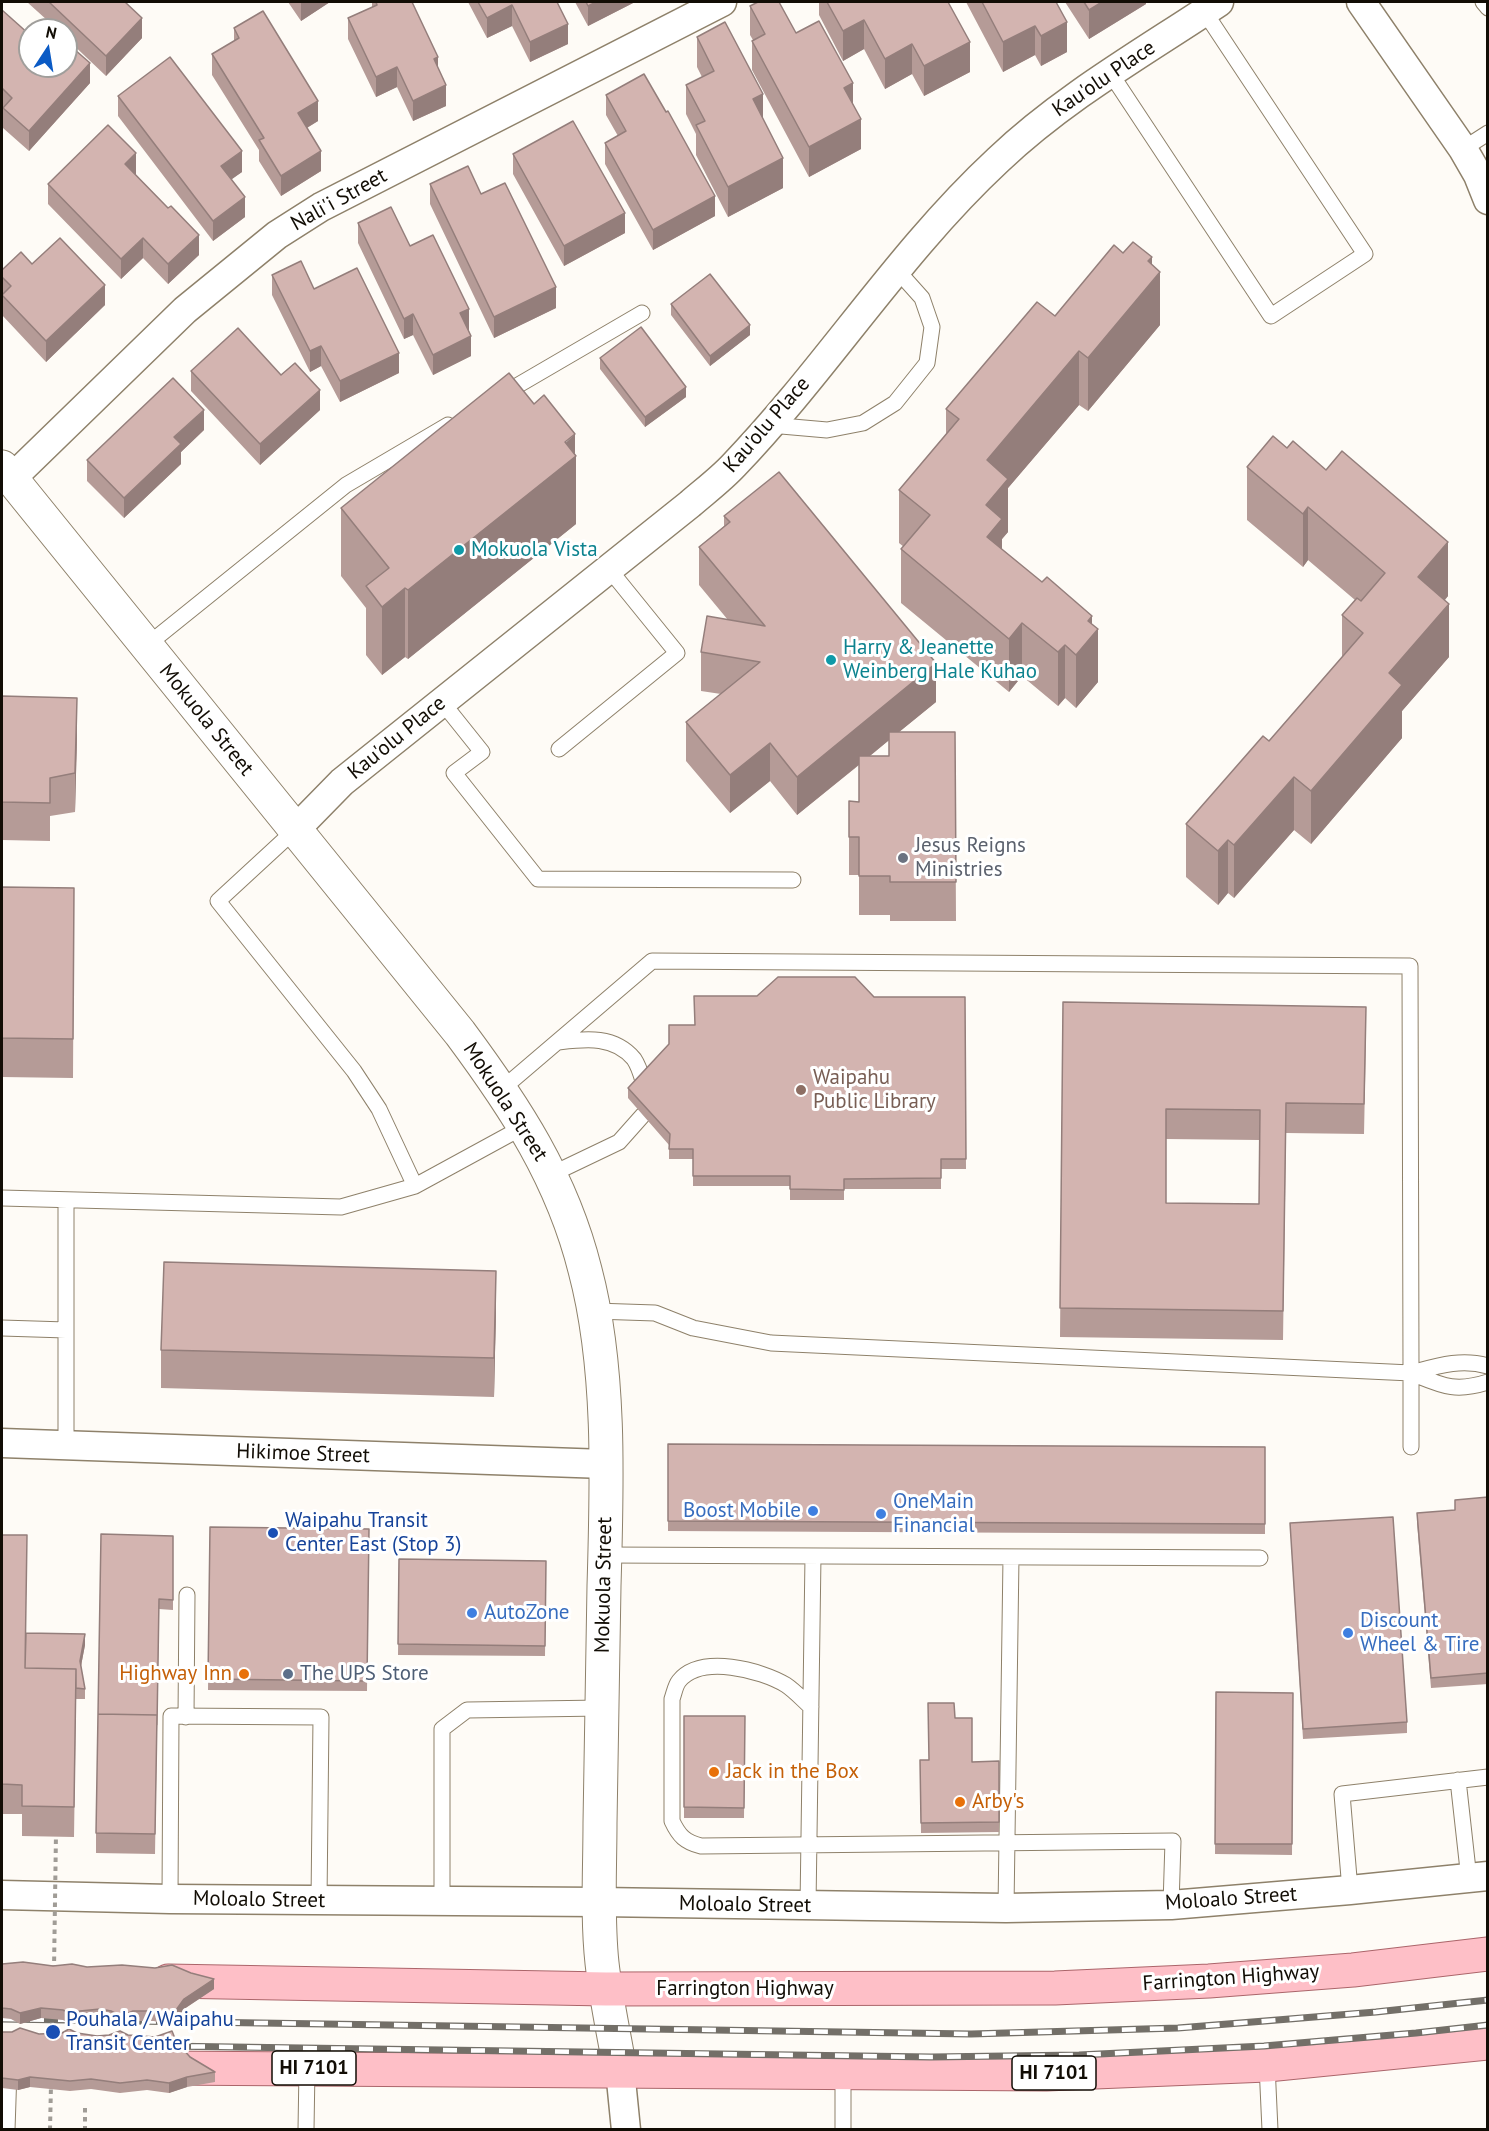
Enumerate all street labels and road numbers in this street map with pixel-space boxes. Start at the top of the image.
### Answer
street label: Kau'olu Place [1048,35,1160,123]
street label: Nali'i Street [287,163,391,237]
street label: Kau'olu Place [719,372,815,478]
street label: Mokuola Street [153,659,259,781]
street label: Kau'olu Place [343,691,451,785]
street label: Mokuola Street [457,1038,553,1166]
street label: Hikimoe Street [236,1439,370,1469]
street label: Mokuola Street [590,1517,618,1653]
street label: Moloalo Street [1164,1882,1298,1916]
street label: Moloalo Street [193,1886,325,1914]
street label: Moloalo Street [679,1891,811,1919]
street label: Farrington Highway [1142,1959,1320,1997]
street label: Farrington Highway [656,1976,834,2002]
road number: HI 7101 [272,2051,356,2085]
road number: HI 7101 [1012,2056,1096,2090]

